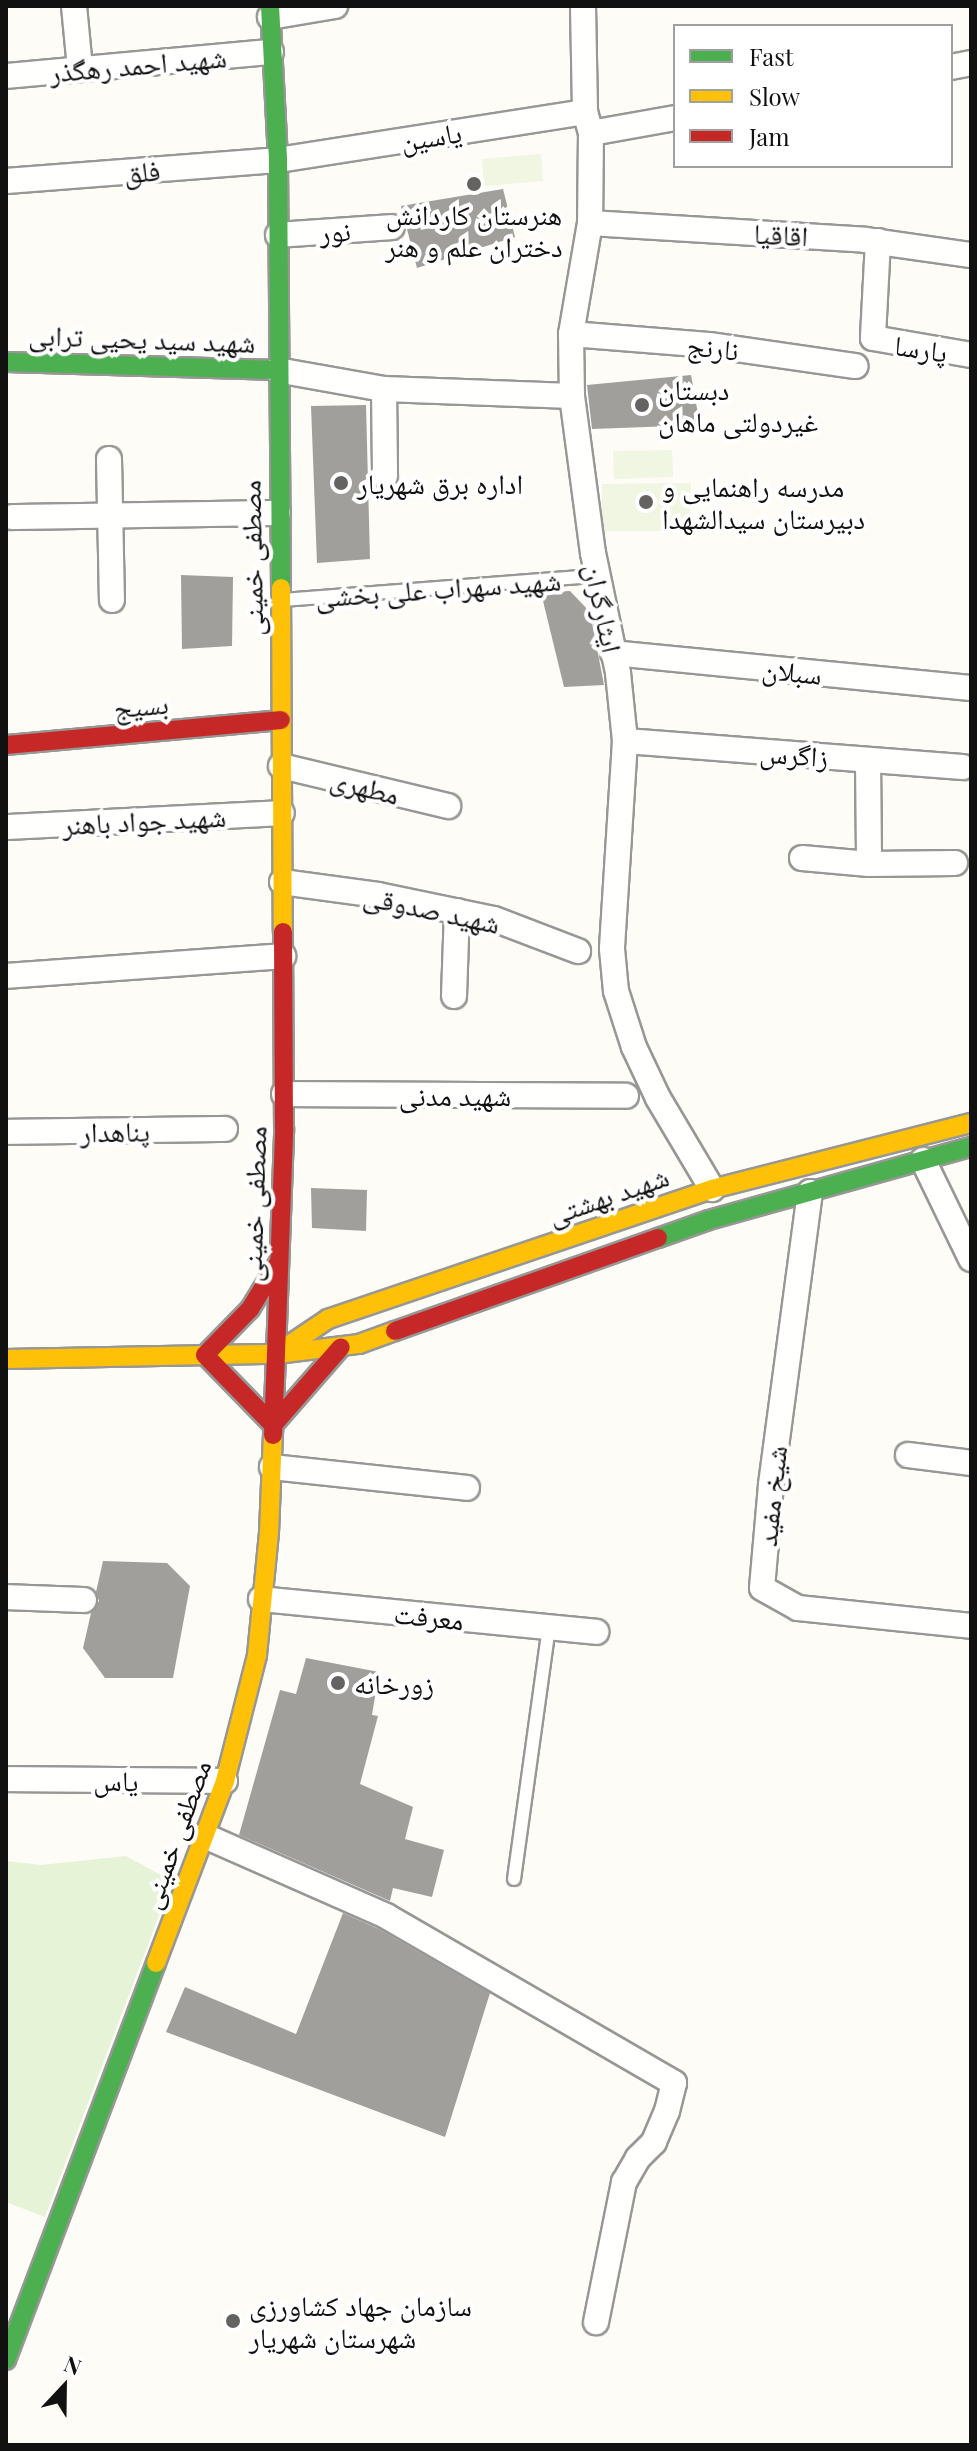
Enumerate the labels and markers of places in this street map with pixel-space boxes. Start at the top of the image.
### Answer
marker: هنرستان کاردانش دختران علم و هنر [465,175,483,193]
place label: هنرستان کاردانش دختران علم و هنر [385,197,563,263]
place label: دبستان غیردولتی ماهان [658,372,818,438]
marker: دبستان غیردولتی ماهان [633,396,651,414]
place label: اداره برق شهریار [357,466,523,500]
place label: مدرسه راهنمایی و دبیرستان سیدالشهدا [662,469,865,535]
marker: اداره برق شهریار [332,474,350,492]
marker: مدرسه راهنمایی و دبیرستان سیدالشهدا [637,493,655,511]
place label: زورخانه [354,1666,434,1700]
marker: زورخانه [329,1674,347,1692]
place label: سازمان جهاد کشاورزی شهرستان شهریار [249,2288,472,2354]
marker: سازمان جهاد کشاورزی شهرستان شهریار [224,2312,242,2330]

